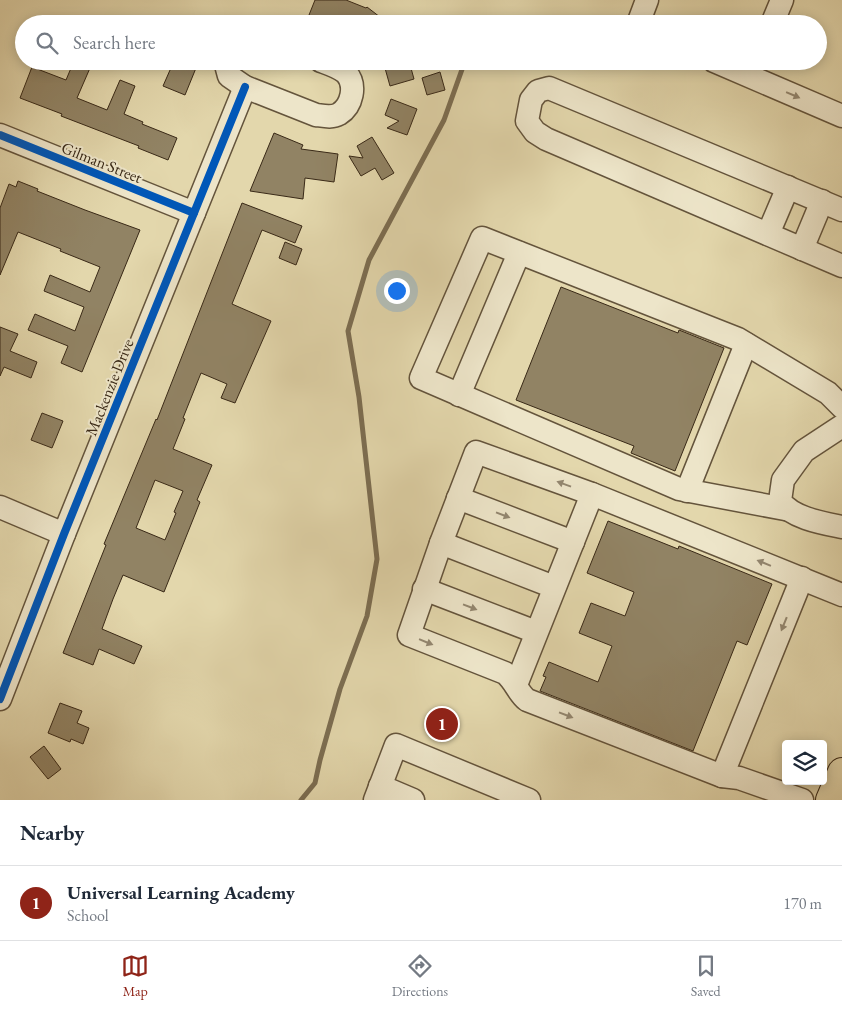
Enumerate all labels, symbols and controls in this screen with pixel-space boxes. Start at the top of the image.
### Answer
search box [15,15,827,70]
icon: search [33,29,61,57]
text: Search here [73,30,155,55]
one-way arrow [786,92,800,100]
street label: Gilman Street [58,137,145,188]
your location [384,278,410,304]
street label: Mackenzie Drive [80,336,138,439]
one-way arrow [557,480,572,487]
one-way arrow [496,512,511,519]
one-way arrow [757,559,771,567]
one-way arrow [463,603,477,611]
one-way arrow [779,616,787,631]
one-way arrow [418,638,433,646]
pin: 1 [426,705,458,743]
one-way arrow [559,711,574,719]
map controls [782,740,827,785]
button: layers [782,740,827,785]
text: Nearby [20,819,84,846]
text: Universal Learning Academy [67,880,295,905]
text: 1 [32,893,40,914]
text: 170 m [783,893,822,914]
text: School [67,905,109,926]
tab: Map [121,952,149,1000]
tab: Directions [392,952,448,1000]
tab: Saved [691,952,721,1000]

